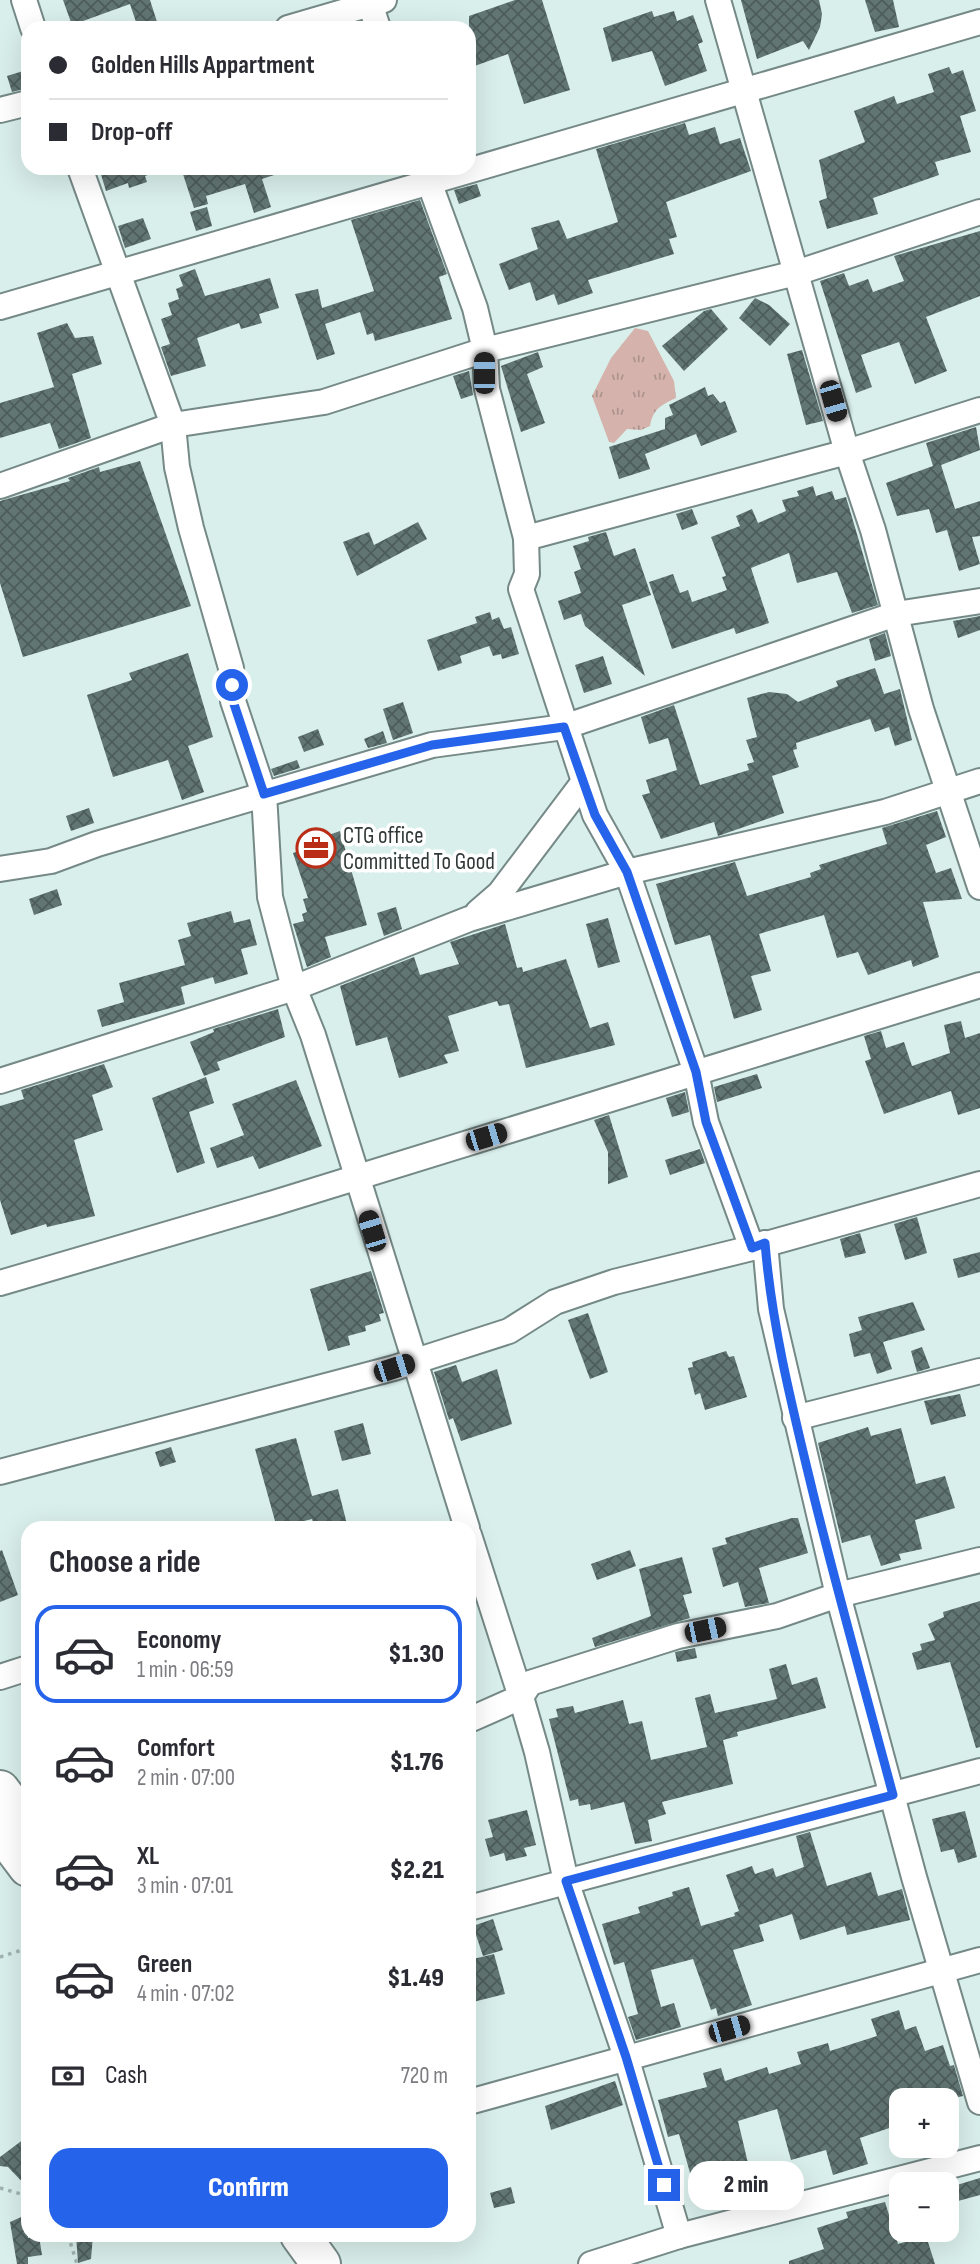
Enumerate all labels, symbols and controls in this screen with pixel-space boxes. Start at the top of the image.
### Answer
text: Golden Hills Appartment [91,50,315,81]
text: Drop-off [91,117,172,148]
car [474,352,495,394]
car [818,378,849,424]
route start [216,669,248,701]
place label: CTG office Committed To Good [343,822,495,876]
office icon: CTG office Committed To Good [295,827,337,869]
car [463,1121,510,1153]
car [356,1208,389,1254]
car [371,1352,418,1384]
text: Choose a ride [49,1543,201,1582]
car [683,1615,728,1645]
icon: car [53,1623,116,1686]
text: Economy [137,1625,221,1656]
text: $1.30 [388,1639,444,1670]
text: 1 min · 06:59 [137,1656,234,1684]
icon: car [53,1731,116,1794]
text: Comfort [137,1733,215,1764]
text: $1.76 [390,1747,444,1778]
text: 2 min · 07:00 [137,1764,235,1792]
icon: car [53,1839,116,1902]
text: XL [137,1841,159,1872]
text: $2.21 [390,1855,444,1886]
text: 3 min · 07:01 [137,1872,233,1900]
icon: car [53,1947,116,2010]
text: Green [137,1949,192,1980]
text: $1.49 [387,1963,444,1994]
text: 4 min · 07:02 [137,1980,234,2008]
car [706,2013,753,2045]
icon: cash [49,2057,87,2095]
text: Cash [105,2060,148,2091]
text: 720 m [401,2062,448,2090]
map controls [889,2088,959,2242]
button: + [889,2088,959,2158]
button: Confirm [49,2148,448,2228]
callout: 2 min [688,2160,804,2210]
route end [648,2169,680,2201]
text: 2 min [724,2171,768,2199]
button: − [889,2172,959,2242]

